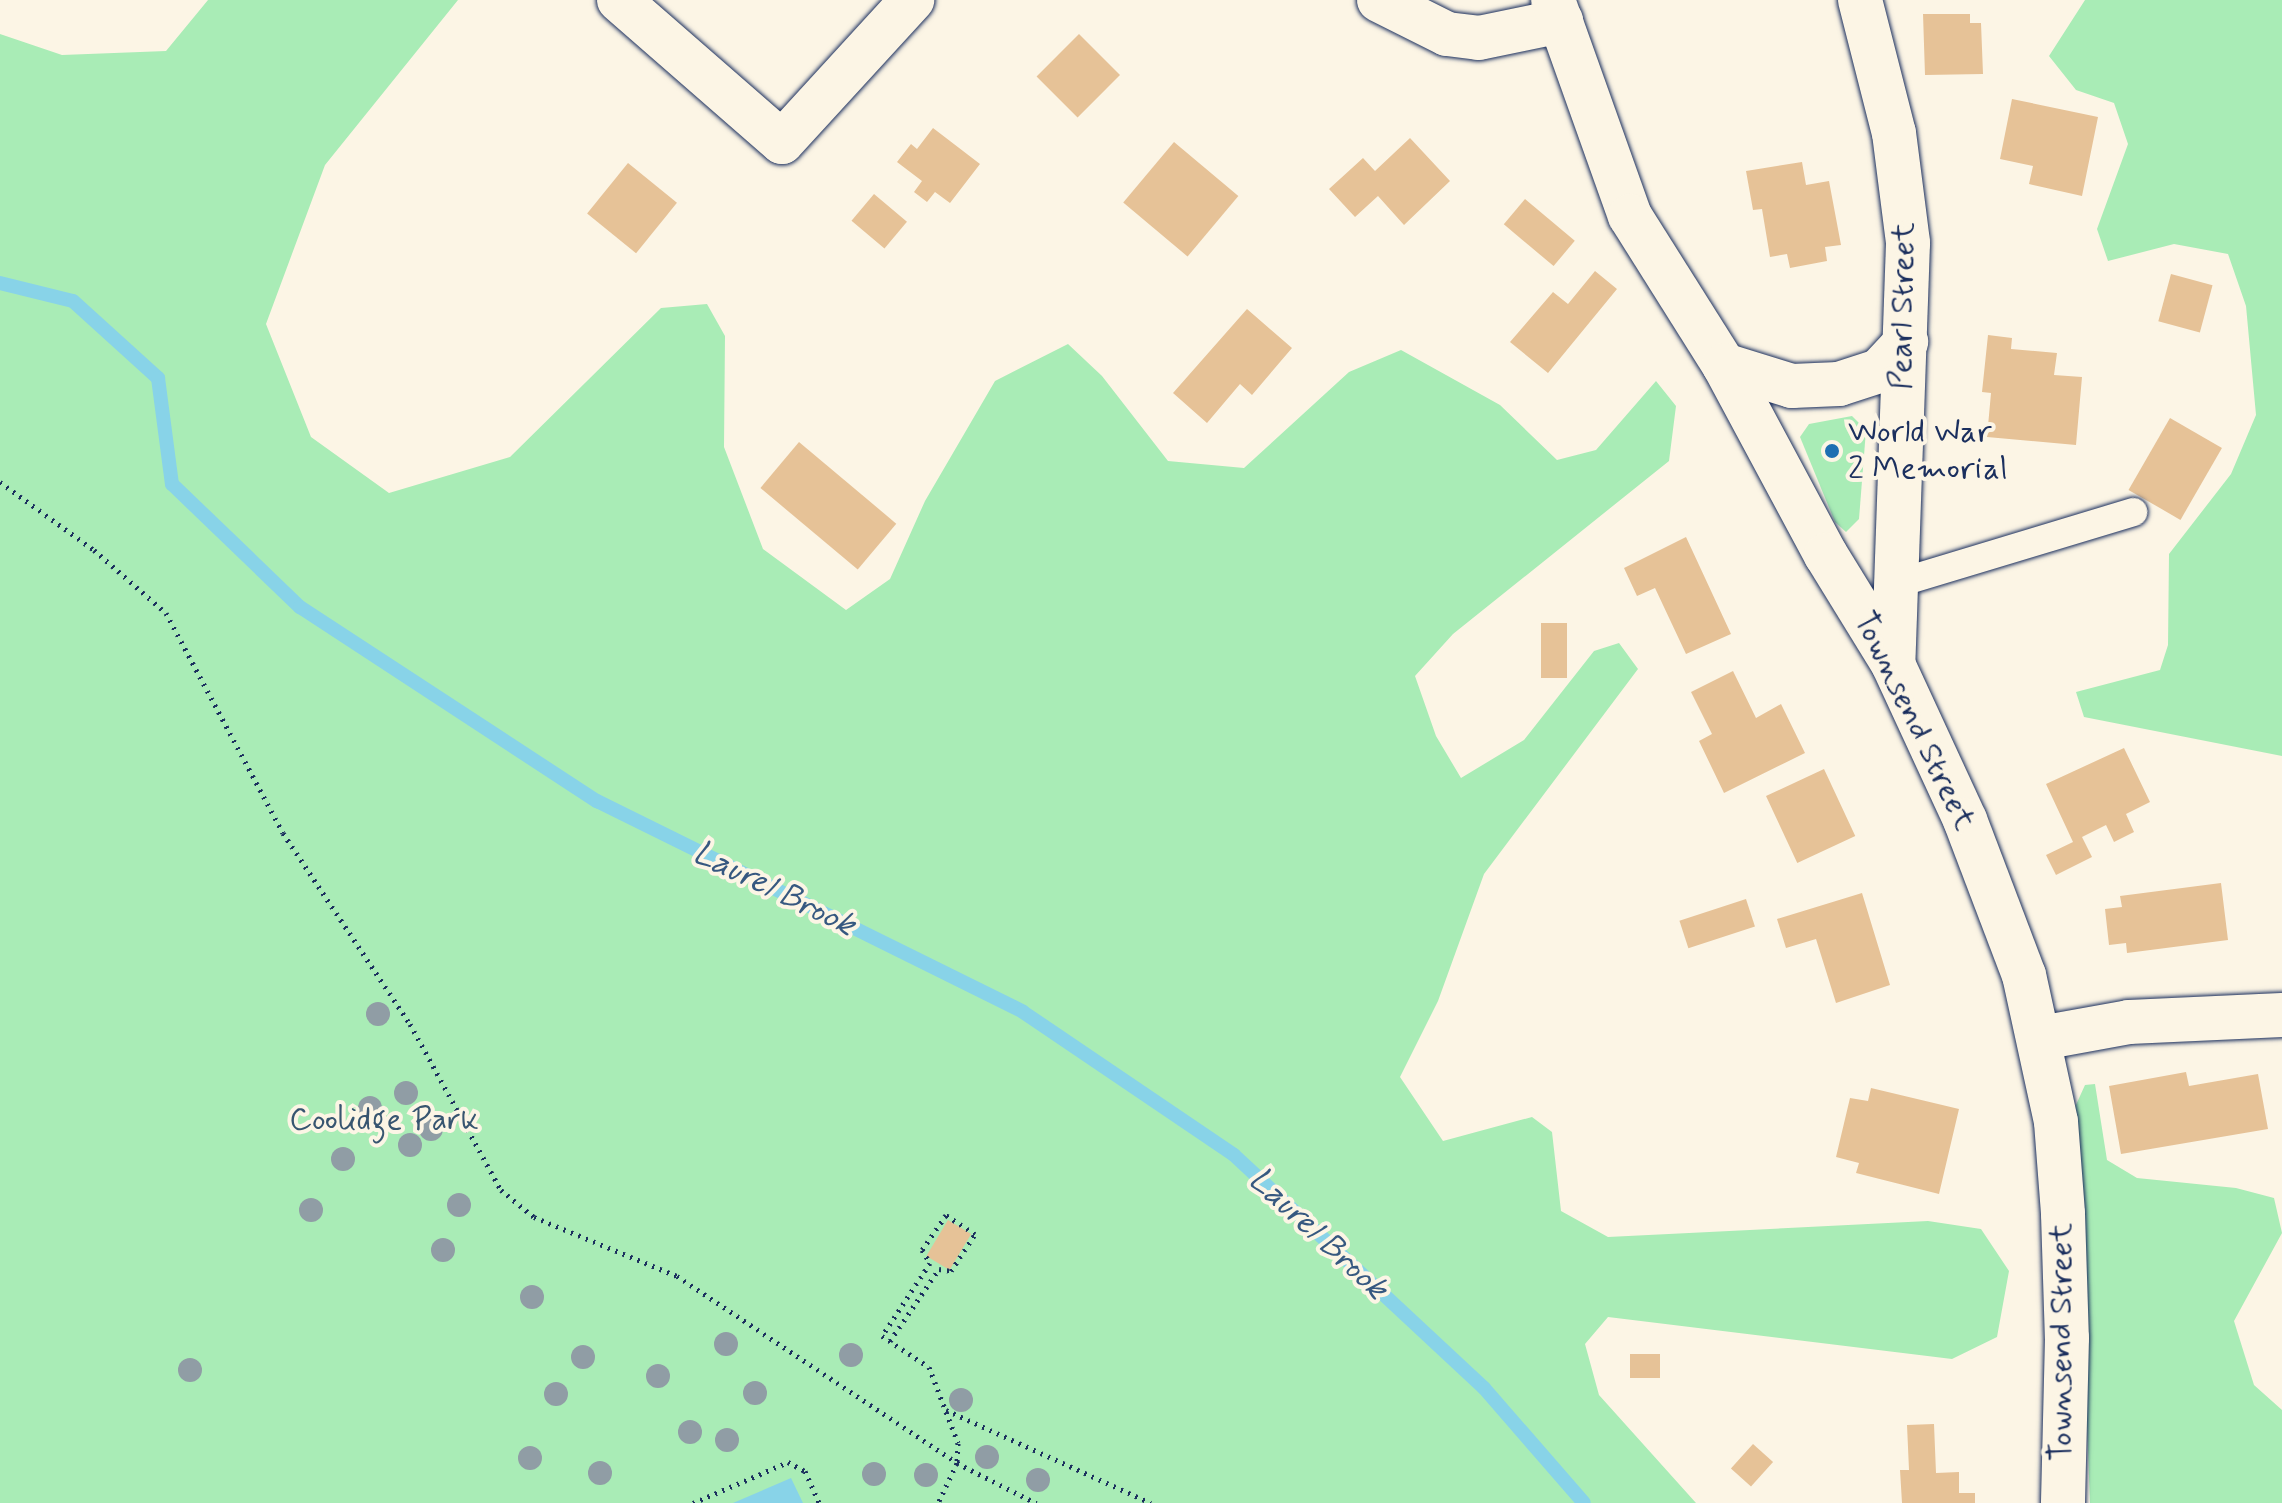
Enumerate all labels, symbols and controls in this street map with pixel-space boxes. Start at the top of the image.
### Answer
street label: Pearl Street [1882,222,1924,390]
place label: World War 2 Memorial [1848,414,2008,489]
marker: World War 2 Memorial [1823,442,1841,460]
street label: Townsend Street [1844,605,1984,837]
water label: Laurel Brook [686,832,862,946]
park label: Coolidge Park [292,1101,476,1139]
water label: Laurel Brook [1240,1159,1396,1309]
street label: Townsend Street [2043,1223,2081,1461]

